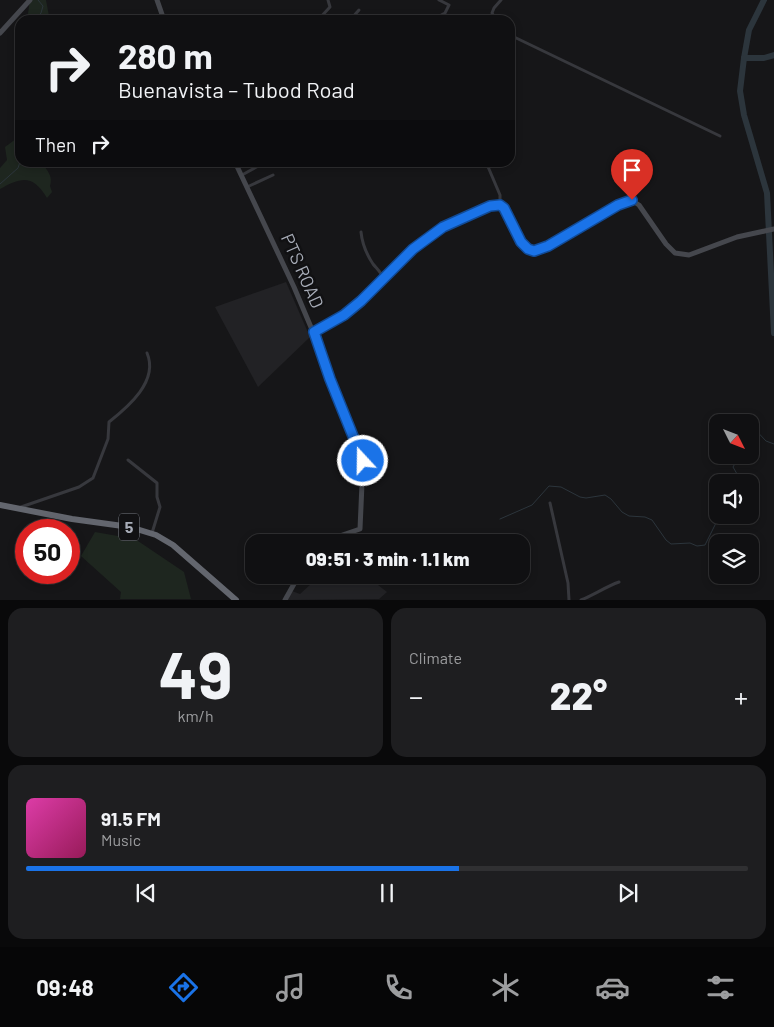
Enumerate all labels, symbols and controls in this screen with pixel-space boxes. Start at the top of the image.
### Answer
text: 280 m [118,34,213,76]
icon: right [35,35,100,100]
text: Buenavista – Tubod Road [118,76,355,102]
icon: right [86,130,114,158]
text: Then [35,133,76,156]
pin [611,149,653,200]
icon: arrive [618,156,646,184]
street label: PTS ROAD [277,230,329,311]
north arrow [709,414,759,464]
map controls [709,414,759,584]
position arrow [336,434,388,486]
button: sound [709,474,759,524]
road number: 5 [119,514,139,540]
speed limit sign: 50 [15,519,80,584]
button: layers [709,534,759,584]
text: 09:51 · 3 min · 1.1 km [306,547,469,570]
text: 49 [159,634,232,712]
text: Climate [409,648,462,667]
text: 22° [550,672,607,718]
text: − [409,679,423,713]
text: + [734,679,748,713]
text: km/h [177,706,214,725]
text: 91.5 FM [101,807,161,830]
text: Music [101,830,141,849]
icon: previous [132,879,160,907]
icon: pause [373,879,401,907]
icon: next [614,879,642,907]
icon: directions [166,970,201,1005]
icon: music [273,970,308,1005]
icon: phone [381,970,416,1005]
icon: climate [488,970,523,1005]
icon: car [595,970,630,1005]
icon: filters [703,970,738,1005]
text: 09:48 [36,974,94,1000]

